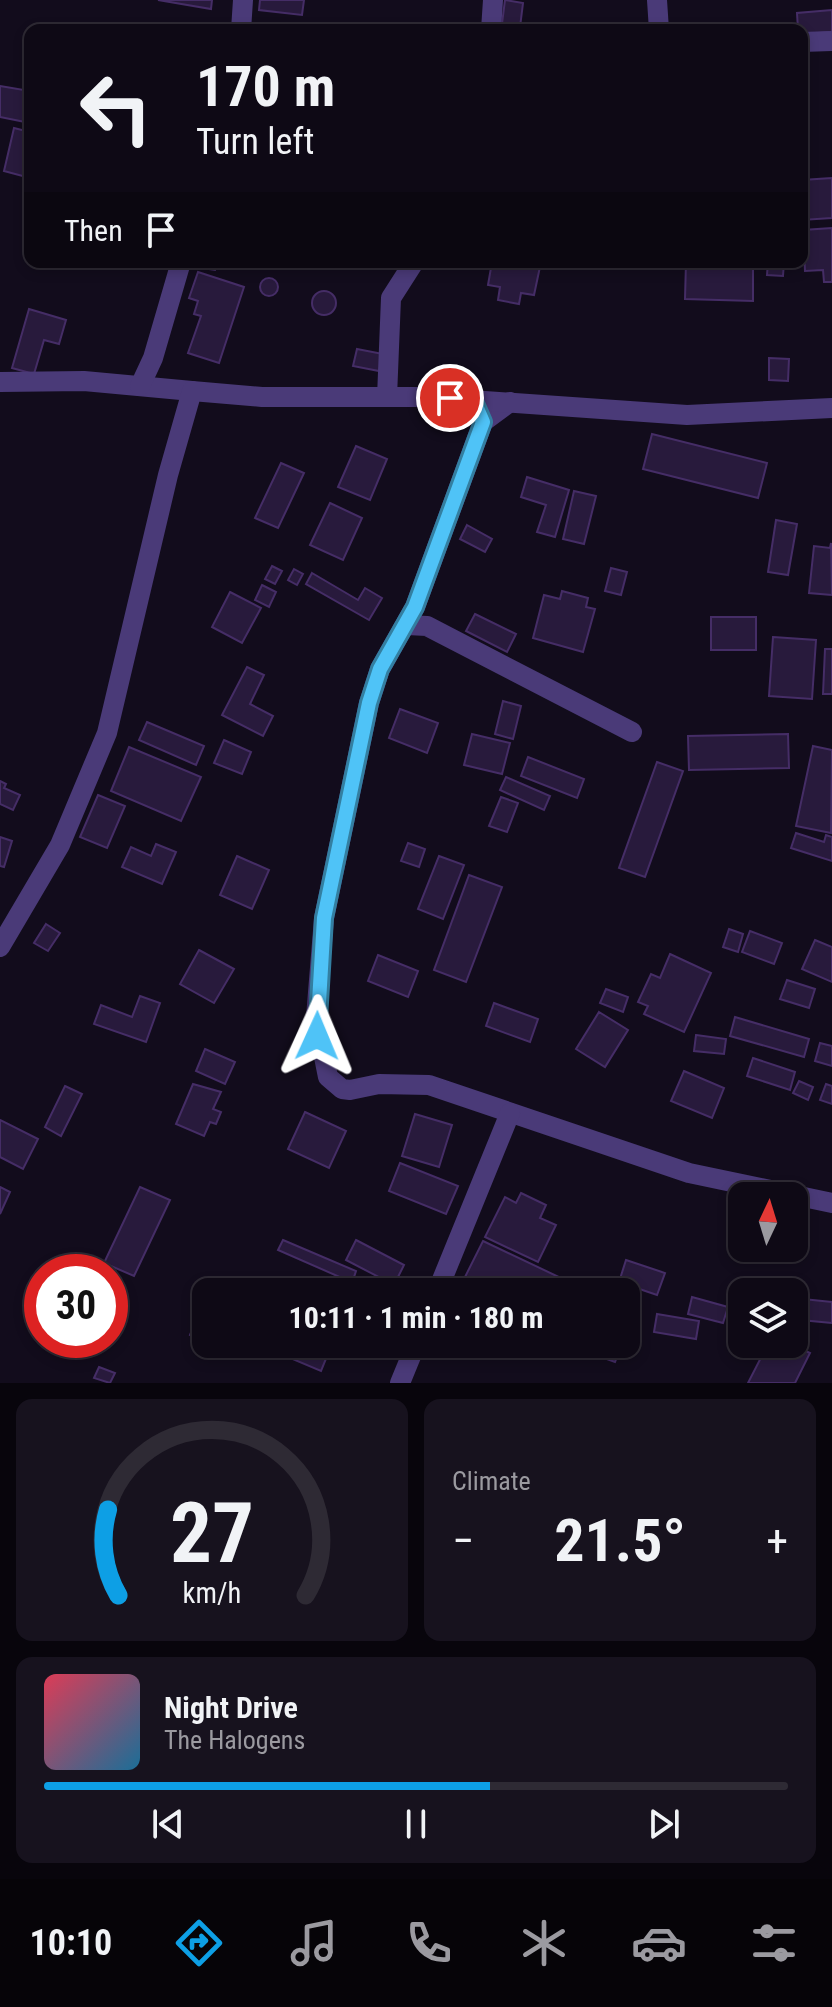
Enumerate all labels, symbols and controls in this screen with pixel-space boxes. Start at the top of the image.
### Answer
text: 170 m [196,54,335,120]
icon: left [64,56,168,160]
text: Turn left [196,121,314,163]
icon: arrive [139,208,183,252]
text: Then [64,213,123,248]
pin [416,364,484,432]
icon: arrive [428,376,472,420]
position arrow [275,994,359,1078]
north arrow [728,1182,808,1262]
map controls [728,1182,808,1358]
speed limit sign: 30 [24,1254,128,1358]
button: layers [728,1278,808,1358]
text: 10:11 · 1 min · 180 m [289,1300,543,1335]
text: Climate [452,1466,531,1496]
text: 27 [170,1485,254,1582]
text: 21.5° [554,1505,686,1576]
text: − [452,1515,474,1567]
text: + [766,1515,788,1567]
text: km/h [183,1576,241,1610]
text: Night Drive [164,1690,298,1725]
text: The Halogens [164,1725,305,1755]
icon: previous [146,1802,190,1846]
icon: pause [394,1802,438,1846]
icon: next [642,1802,686,1846]
icon: directions [171,1915,227,1971]
icon: music [286,1915,342,1971]
icon: phone [401,1915,457,1971]
icon: climate [516,1915,572,1971]
icon: car [631,1915,687,1971]
icon: filters [746,1915,802,1971]
text: 10:10 [30,1922,112,1964]

